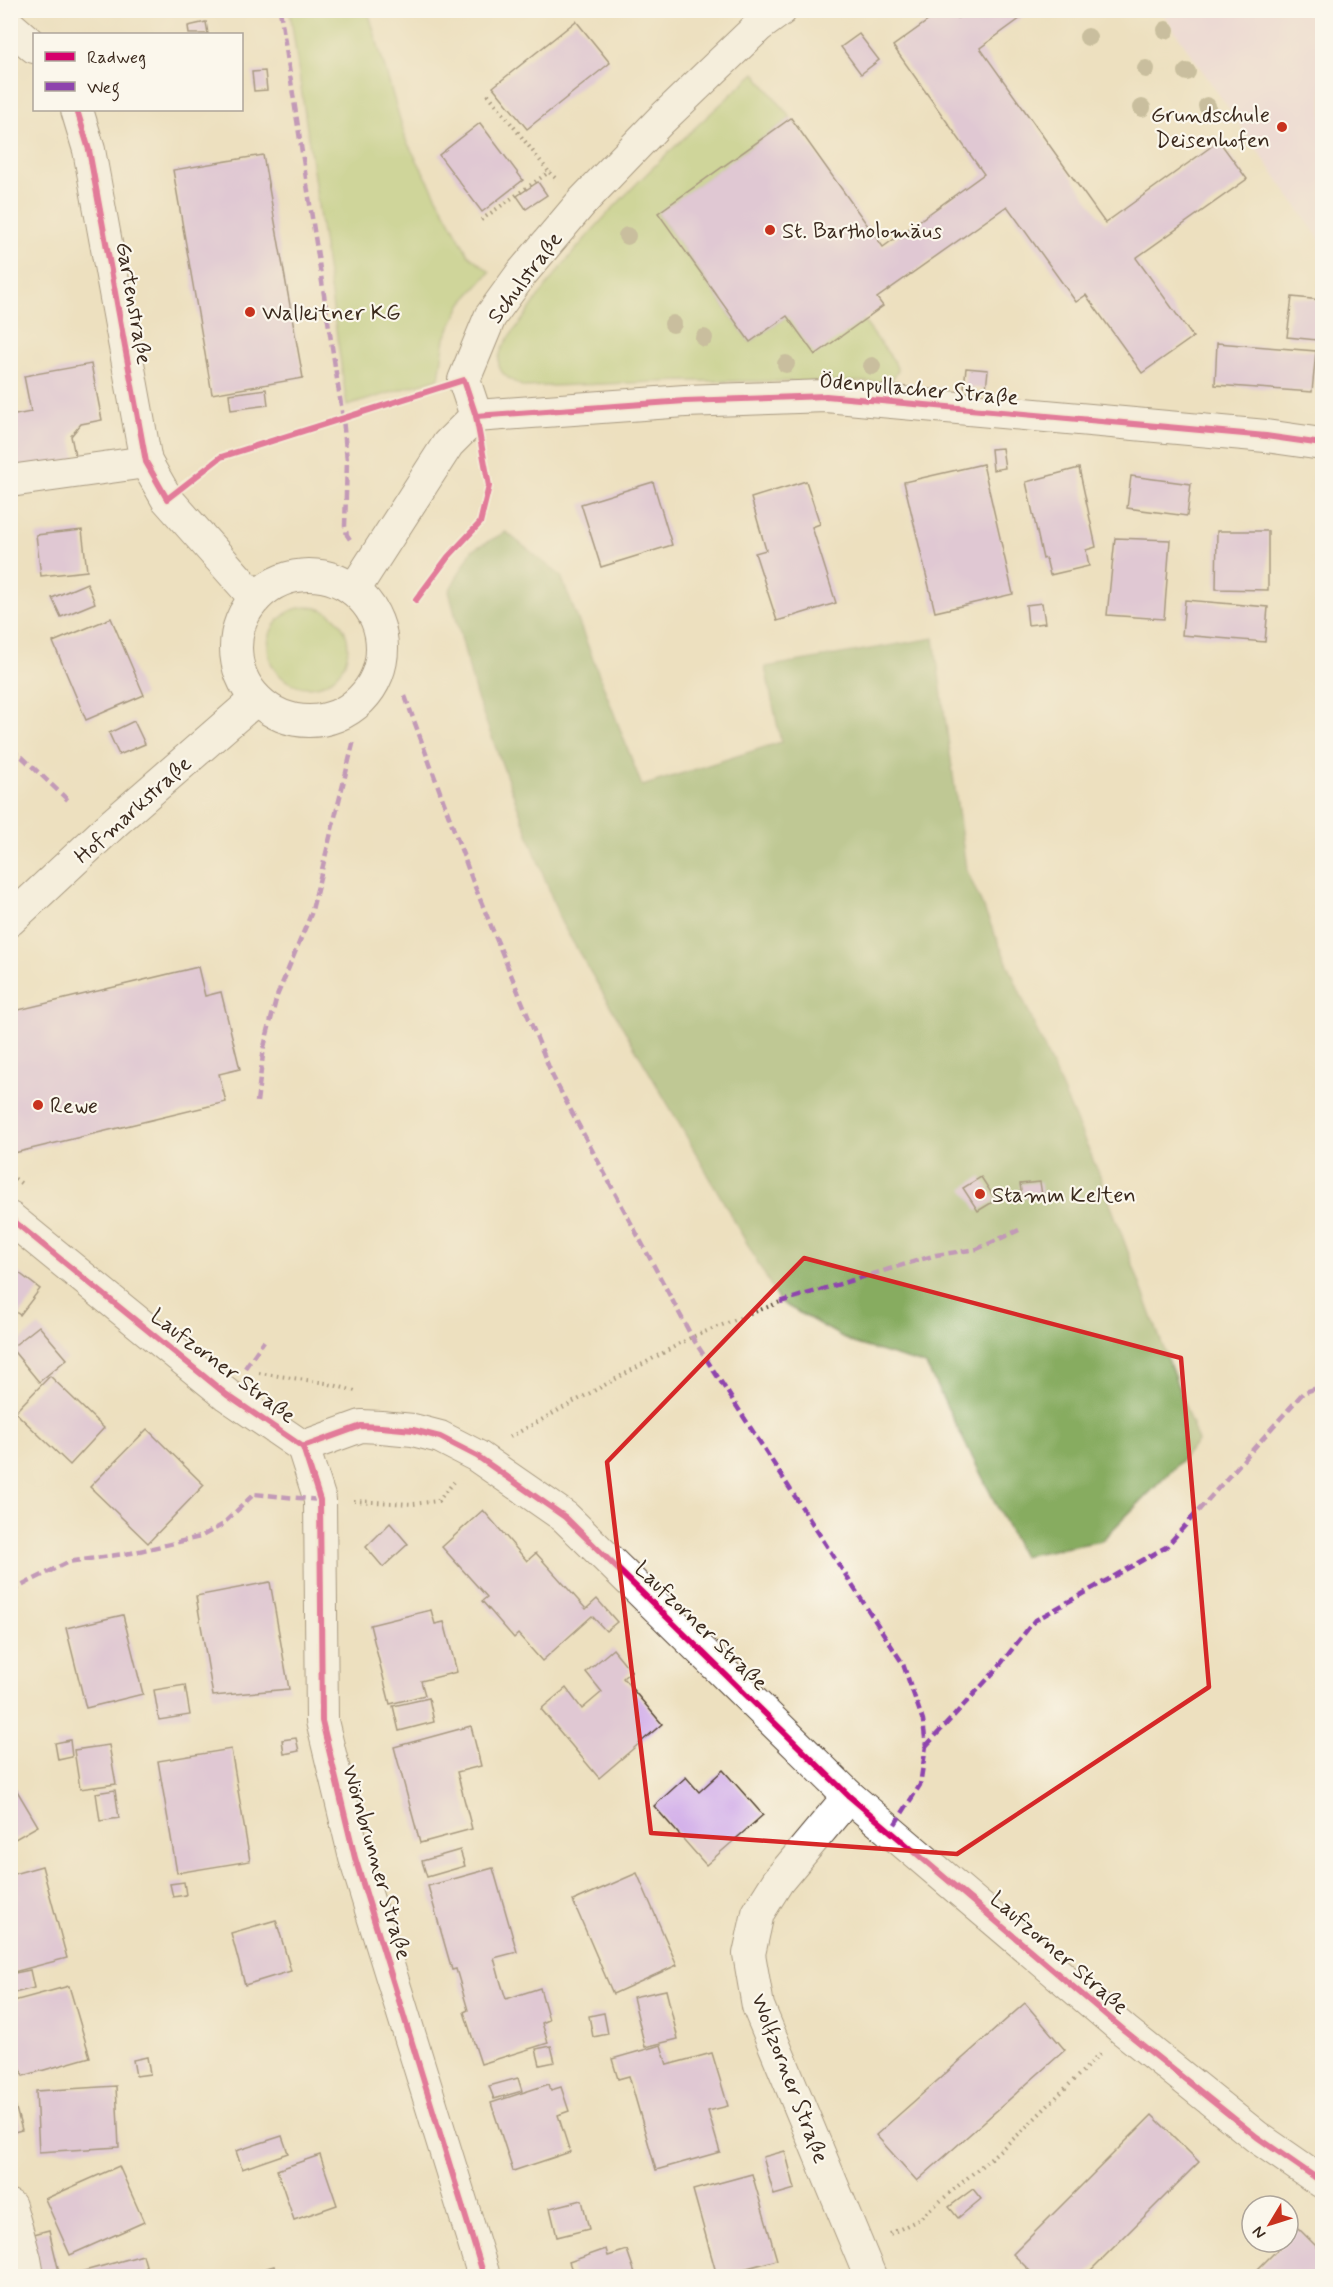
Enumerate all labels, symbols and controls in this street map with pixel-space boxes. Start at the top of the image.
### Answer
legend [33,33,243,111]
text: Radweg [87,46,146,70]
text: Weg [87,76,120,102]
place label: Grundschule Deisenhofen [1151,102,1270,155]
marker: Grundschule Deisenhofen [1275,120,1289,134]
place label: St. Bartholomäus [782,218,942,246]
marker: St. Bartholomäus [763,223,777,237]
street label: Schulstraße [482,226,569,330]
street label: Gartenstraße [108,240,158,367]
place label: Walleitner KG [262,300,401,328]
marker: Walleitner KG [243,305,257,319]
street label: Ödenpullacher Straße [818,367,1020,413]
street label: Hofmarkstraße [69,750,198,871]
place label: Rewe [50,1093,98,1121]
marker: Rewe [31,1098,45,1112]
place label: Stamm Kelten [992,1182,1136,1210]
marker: Stamm Kelten [973,1187,987,1201]
street label: Laufzorner Straße [145,1303,301,1430]
street label: Laufzorner Straße [628,1556,773,1697]
street label: Wörnbrunner Straße [335,1762,417,1963]
street label: Laufzorner Straße [984,1886,1134,2022]
street label: Wolfzorner Straße [744,1990,834,2168]
north arrow [1240,2194,1300,2254]
text: N [1248,2222,1271,2243]

